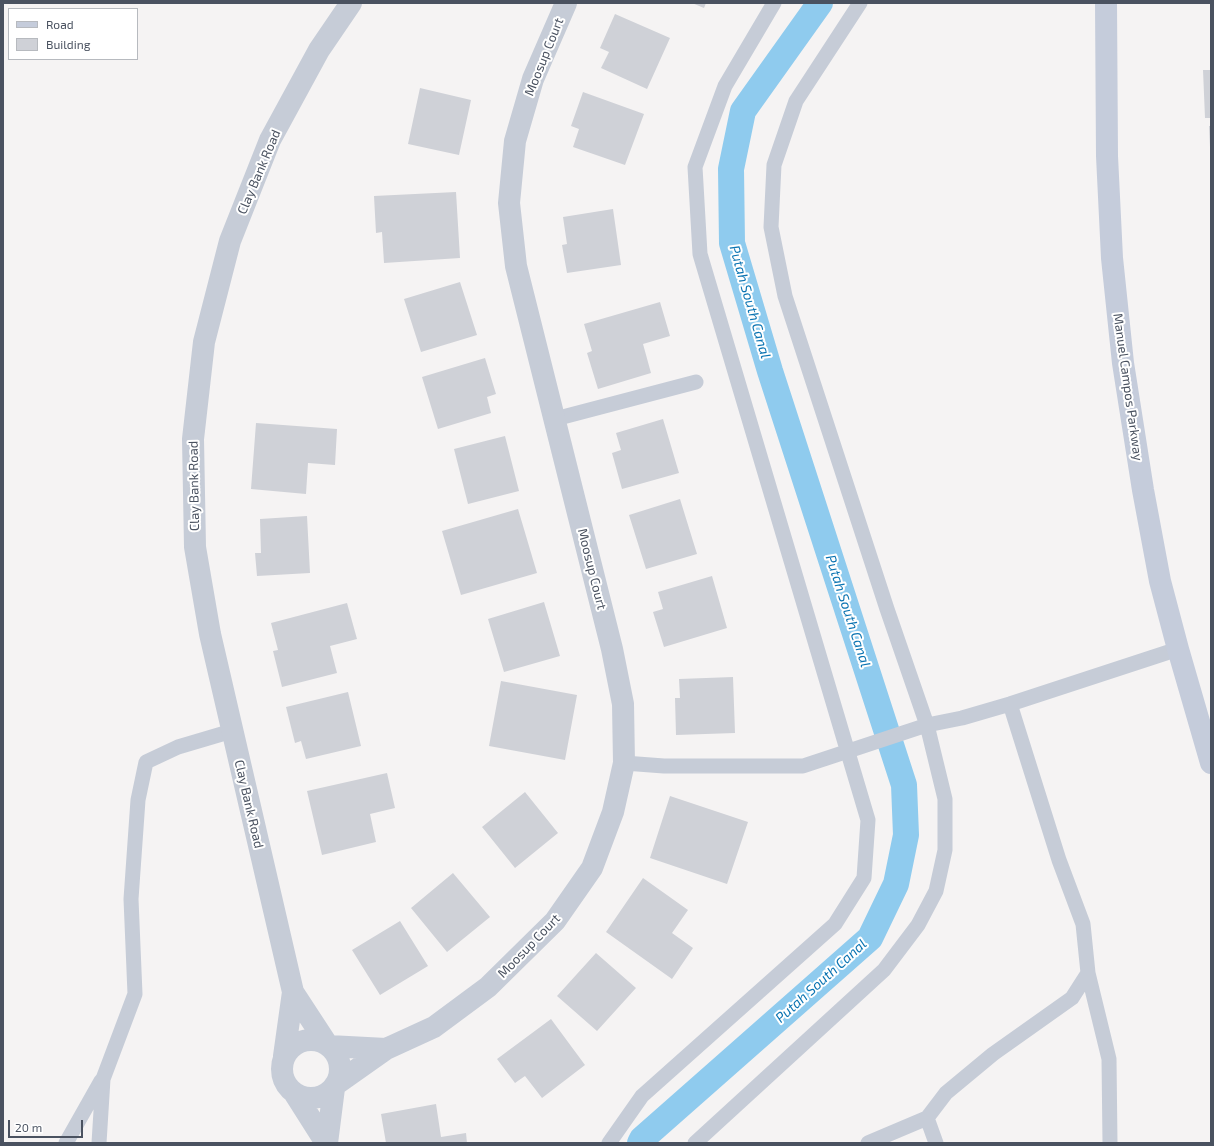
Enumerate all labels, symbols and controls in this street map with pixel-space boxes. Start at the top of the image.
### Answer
legend [8,8,138,60]
street label: Moosup Court [521,16,567,98]
text: Road [46,17,74,31]
text: Building [46,37,90,51]
street label: Clay Bank Road [234,127,284,217]
water label: Putah South Canal [726,243,774,361]
street label: Manuel Campos Parkway [1110,312,1146,462]
street label: Clay Bank Road [185,441,203,531]
street label: Moosup Court [574,527,610,611]
water label: Putah South Canal [822,553,874,669]
street label: Clay Bank Road [231,758,267,850]
street label: Moosup Court [495,911,563,981]
water label: Putah South Canal [772,936,870,1026]
scale bar [10,1112,85,1138]
text: 20 m [15,1120,42,1134]

